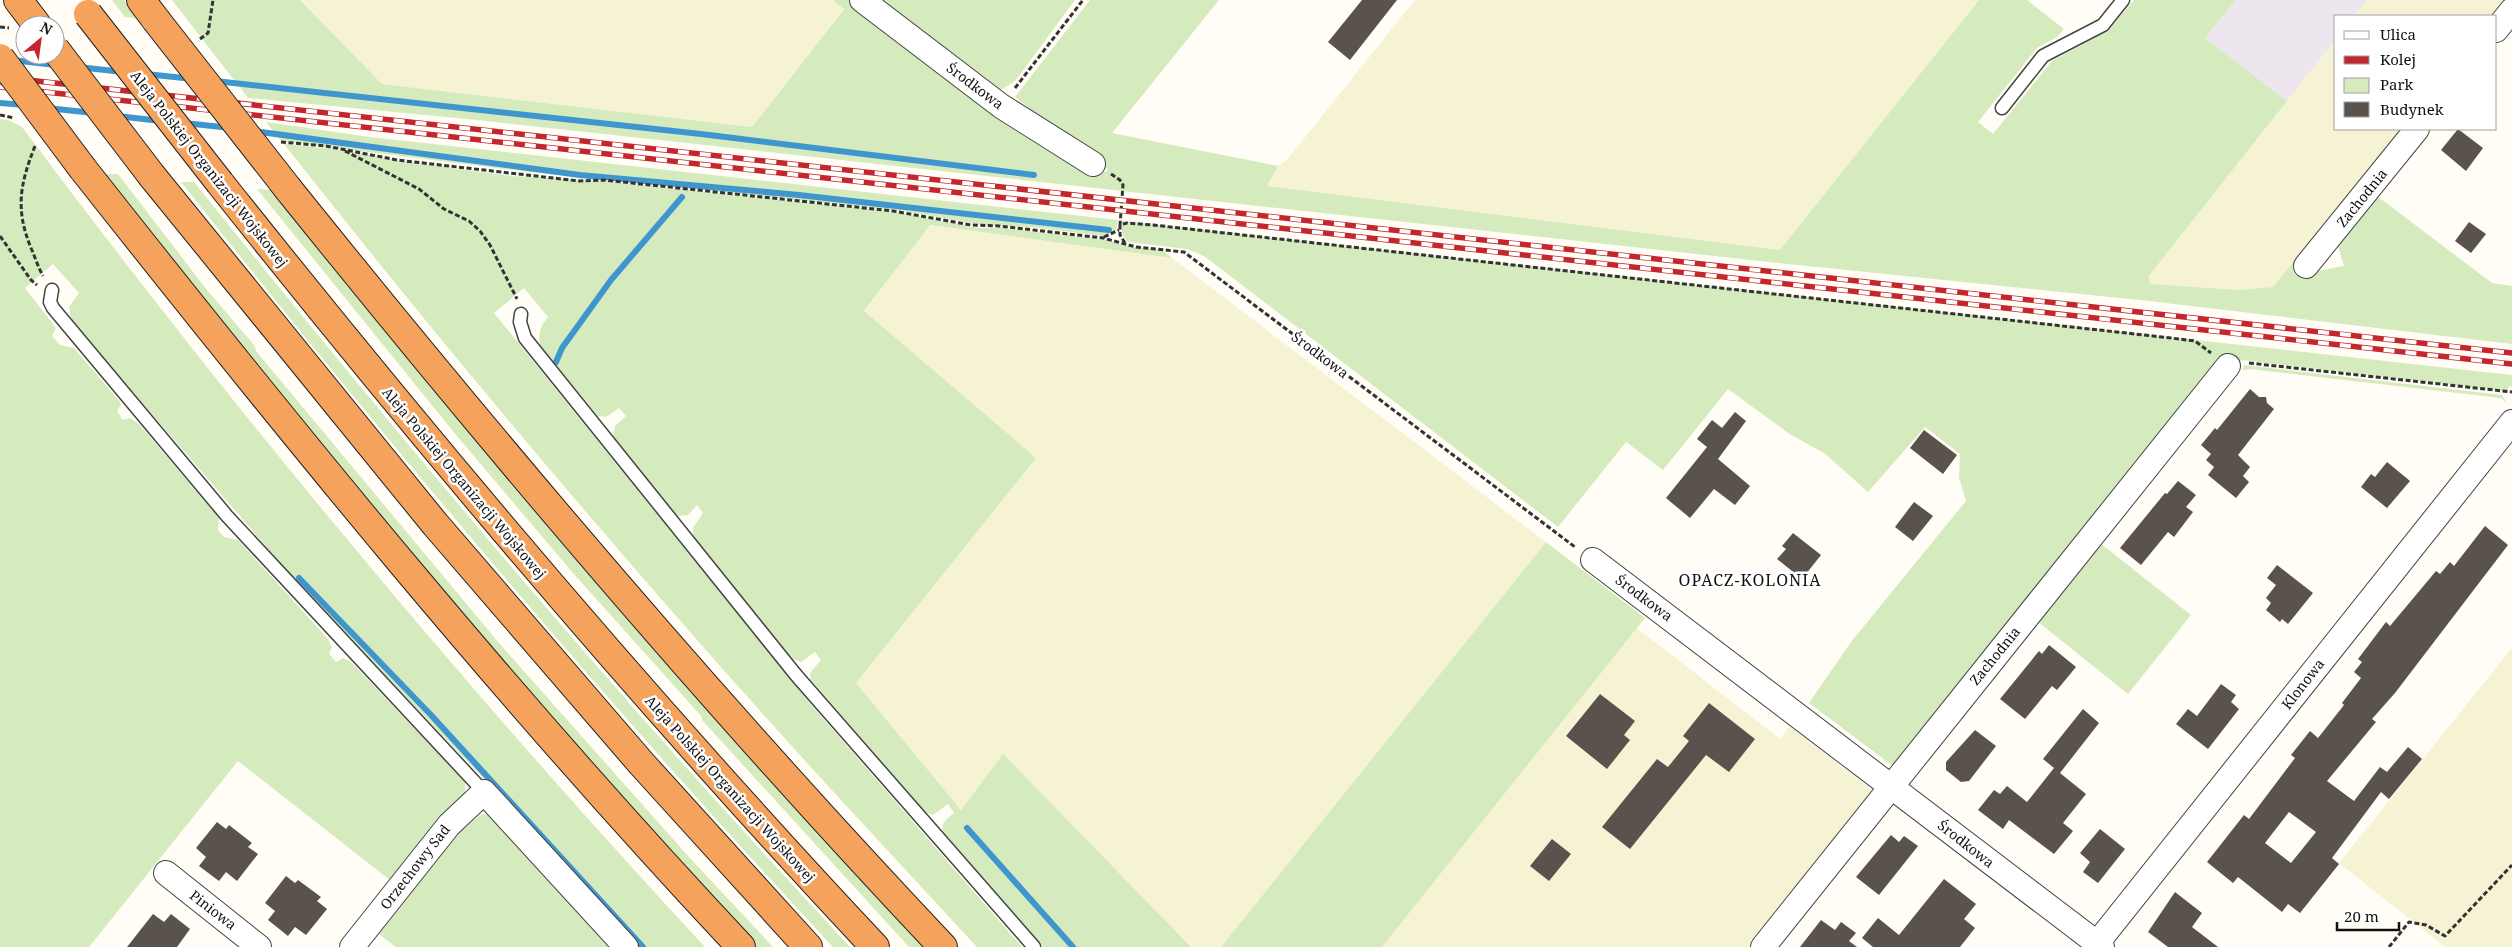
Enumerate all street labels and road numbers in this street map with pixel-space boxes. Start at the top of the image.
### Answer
street label: Środkowa [943,58,1008,113]
street label: Aleja Polskiej Organizacji Wojskowej [127,66,292,271]
street label: Zachodnia [2332,164,2391,231]
street label: Środkowa [1288,327,1353,382]
street label: Aleja Polskiej Organizacji Wojskowej [378,383,550,583]
street label: Środkowa [1612,570,1677,625]
street label: Zachodnia [1965,622,2024,689]
street label: Klonowa [2277,654,2328,713]
street label: Aleja Polskiej Organizacji Wojskowej [641,691,819,886]
street label: Środkowa [1934,816,1999,872]
street label: Orzechowy Sad [375,820,454,913]
street label: Piniowa [186,885,241,934]

